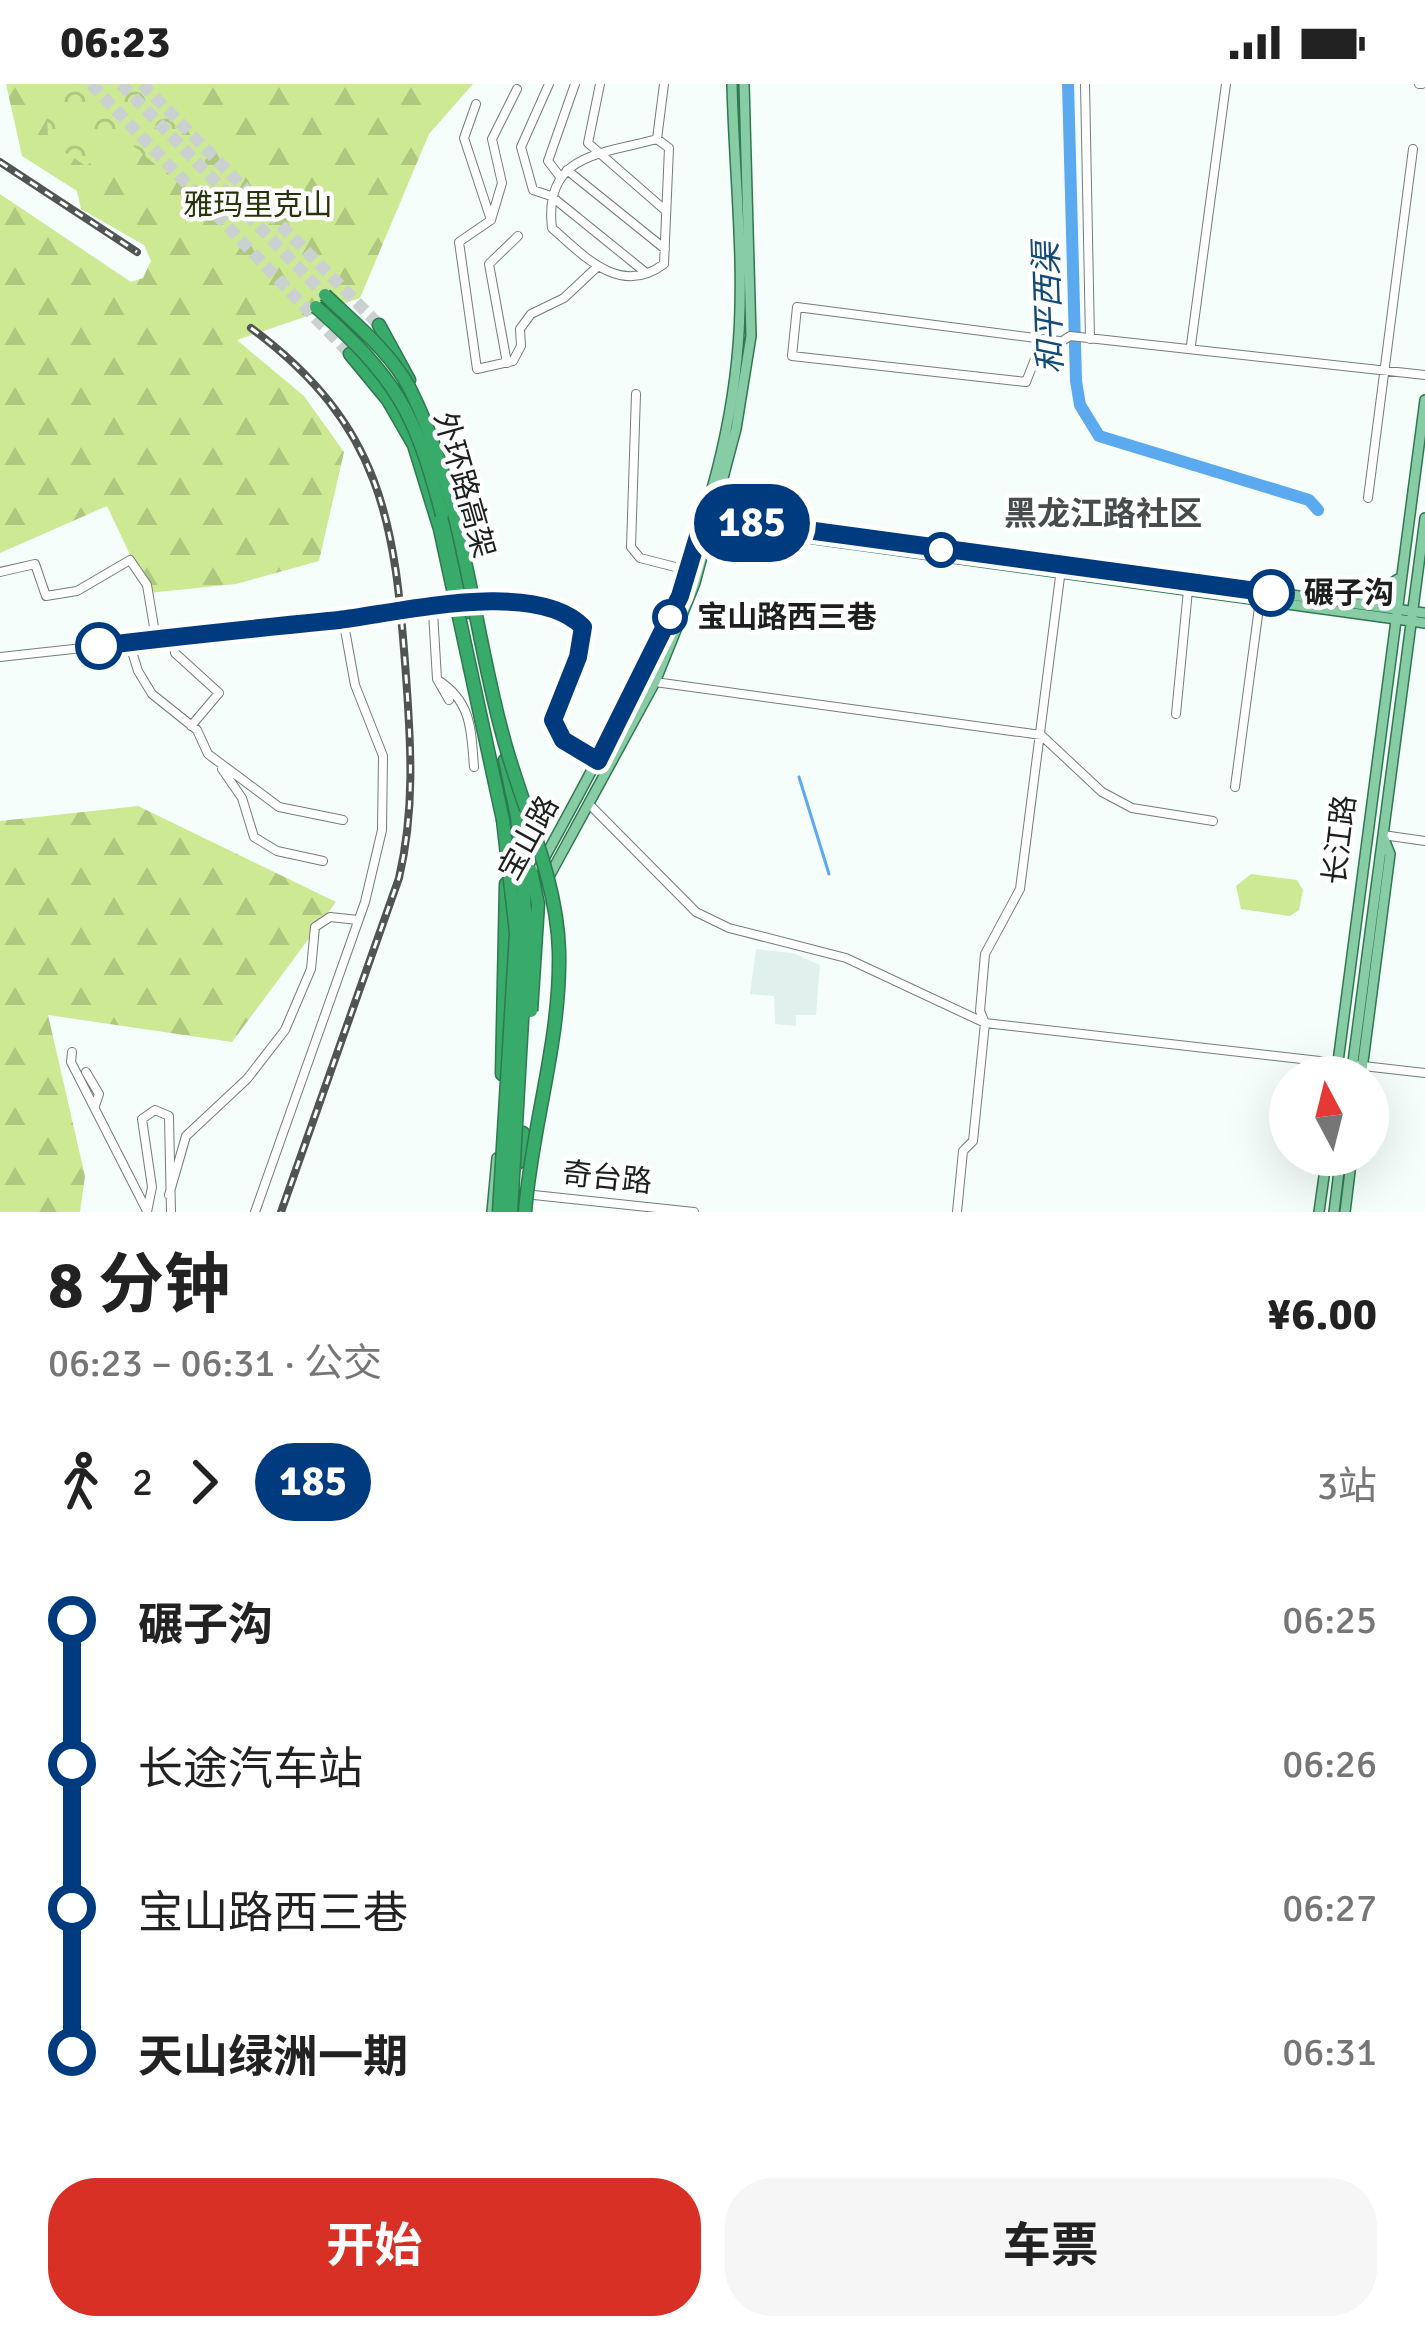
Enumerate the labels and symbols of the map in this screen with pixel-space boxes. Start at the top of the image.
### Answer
park label: 雅玛里克山 [183,187,333,224]
water label: 和平西渠 [1026,237,1072,375]
street label: 外环路高架 [426,408,502,562]
line badge: 185 [683,484,821,562]
district label: 黑龙江路社区 [1004,494,1202,535]
unlabelled marker [925,534,957,566]
marker: 碾子沟 [1249,571,1293,615]
place label: 碾子沟 [1304,575,1394,612]
place label: 宝山路西三巷 [697,599,877,636]
marker: 宝山路西三巷 [654,601,686,633]
unlabelled marker [77,624,121,668]
street label: 宝山路 [491,790,567,886]
street label: 长江路 [1316,793,1364,887]
north arrow [1269,1056,1389,1176]
street label: 奇台路 [560,1155,654,1201]

